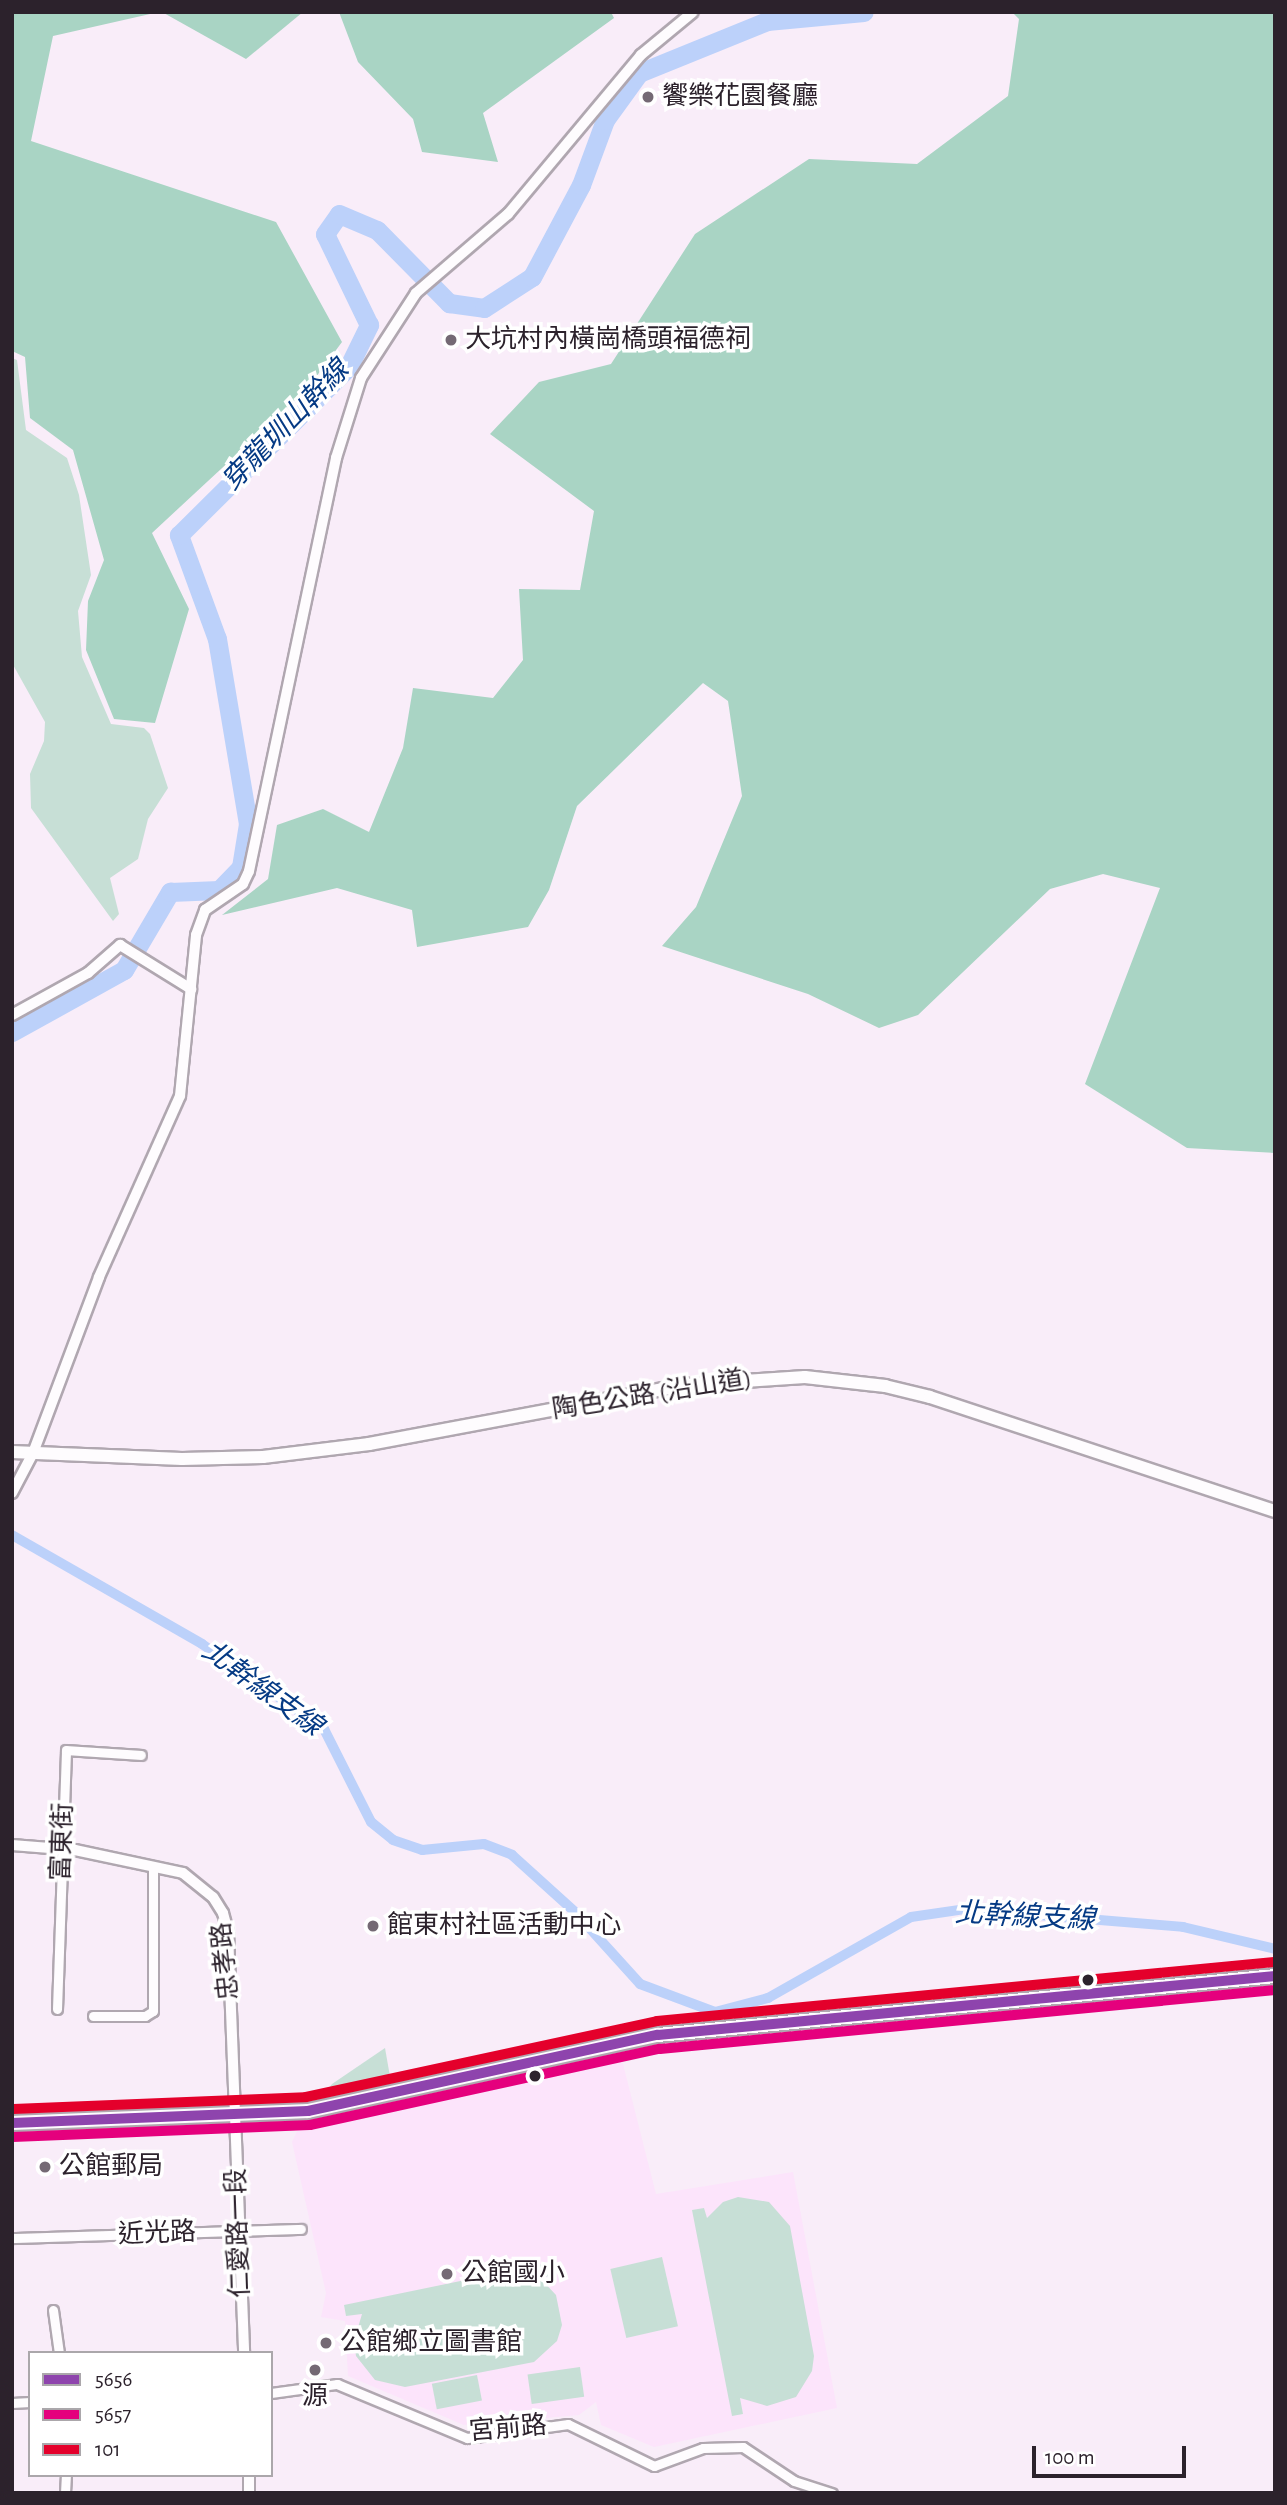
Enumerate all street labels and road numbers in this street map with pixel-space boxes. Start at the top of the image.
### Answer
street label: 陶色公路 (沿山道) [550,1364,754,1426]
street label: 富東街 [46,1802,80,1882]
street label: 忠孝路 [206,1921,246,2001]
street label: 仁愛路一段 [221,2167,257,2299]
street label: 近光路 [117,2217,197,2251]
street label: 宮前路 [468,2410,548,2448]

